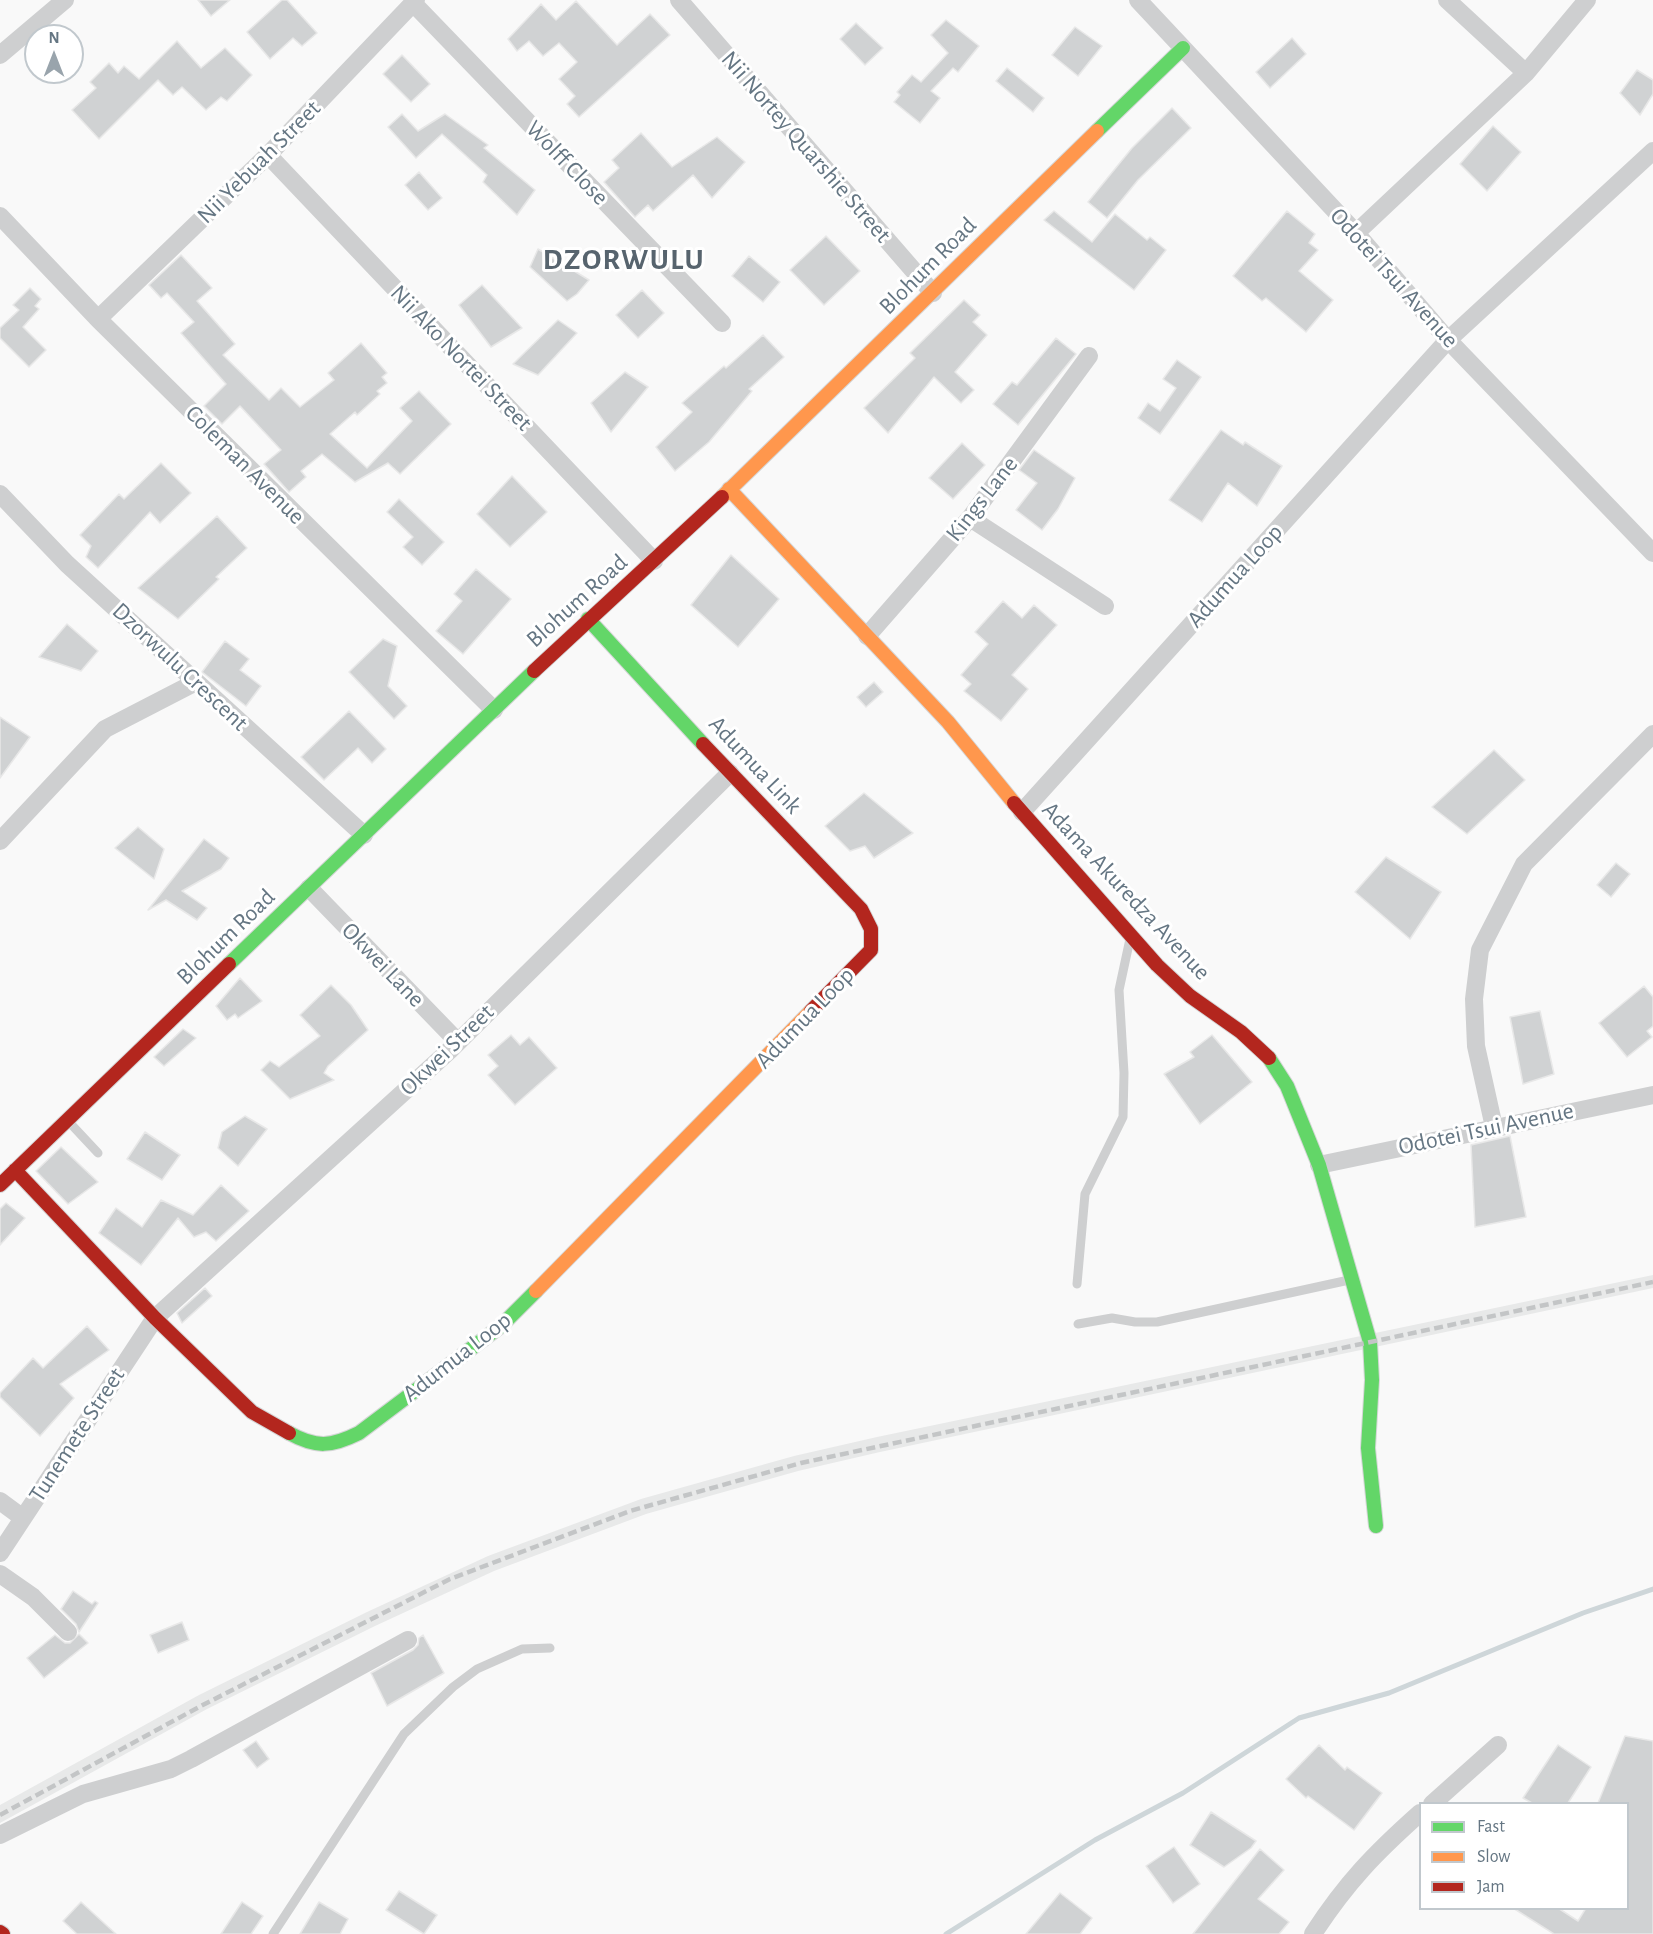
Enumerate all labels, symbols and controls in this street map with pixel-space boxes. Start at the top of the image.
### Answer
north arrow [24,24,84,84]
text: N [48,30,60,46]
street label: Nii Nortey Quarshie Street [715,45,897,249]
street label: Nii Yebuah Street [191,94,327,230]
street label: Wolff Close [520,115,614,211]
street label: Odotei Tsui Avenue [1324,202,1464,354]
street label: Blohum Road [873,211,983,321]
district label: DZORWULU [543,242,705,278]
street label: Nii Ako Nortei Street [384,279,538,437]
street label: Coleman Avenue [179,399,311,531]
street label: Kings Lane [940,451,1024,547]
street label: Adumua Loop [1181,518,1289,634]
street label: Blohum Road [521,548,633,654]
street label: Dzorwulu Crescent [106,597,254,737]
street label: Adumua Link [702,710,808,820]
street label: Adama Akuredza Avenue [1036,796,1216,986]
street label: Blohum Road [171,883,281,991]
street label: Okwei Lane [335,916,431,1014]
street label: Adumua Loop [750,961,860,1075]
street label: Okwei Street [394,998,500,1102]
street label: Odotei Tsui Avenue [1396,1096,1576,1162]
street label: Adumua Loop [397,1306,517,1408]
street label: Tunemete Street [23,1362,131,1508]
legend [1419,1802,1629,1910]
text: Fast [1477,1818,1505,1836]
text: Slow [1477,1848,1510,1866]
text: Jam [1477,1878,1505,1896]

